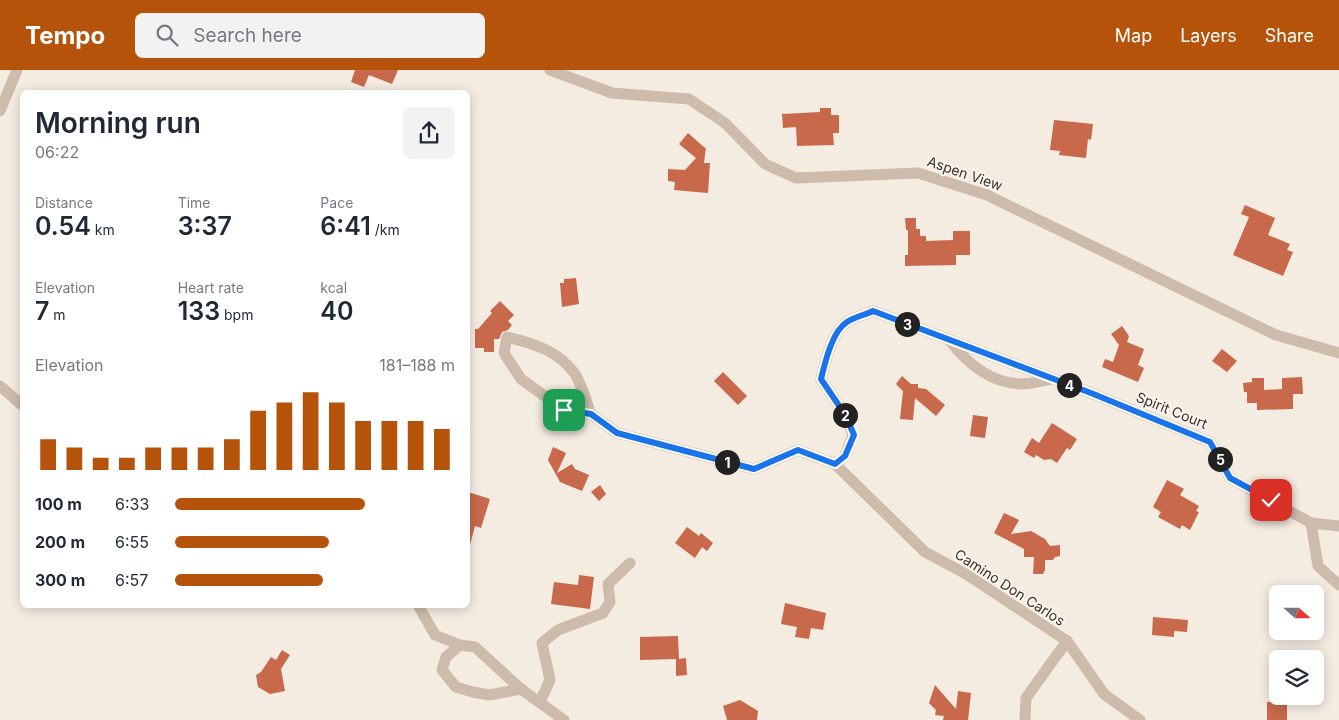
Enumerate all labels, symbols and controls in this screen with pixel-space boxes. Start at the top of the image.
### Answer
search box [135,13,485,58]
text: Tempo [25,21,105,50]
icon: search [153,21,181,49]
text: Search here [193,24,302,47]
text: Map [1115,25,1152,46]
text: Layers [1180,25,1237,46]
text: Share [1265,25,1314,46]
text: Morning run [35,106,201,140]
button: share [403,107,455,159]
text: 06:22 [35,142,79,162]
street label: Aspen View [925,152,1005,194]
text: Distance [35,194,93,211]
text: Time [178,194,211,211]
text: Pace [320,194,353,211]
text: 0.54 [35,211,91,241]
text: 3:37 [178,211,232,241]
text: 6:41 [320,211,371,241]
text: km [91,221,115,238]
text: /km [371,221,400,238]
text: Elevation [35,279,95,296]
text: Heart rate [178,279,244,296]
text: kcal [320,279,347,296]
text: 7 [35,296,49,326]
text: 133 [178,296,220,326]
text: 40 [320,296,353,326]
text: m [49,306,66,323]
text: bpm [220,306,253,323]
pin: 3 [894,312,920,336]
text: 3 [903,316,912,333]
text: Elevation [35,355,104,375]
text: 181–188 m [379,355,455,375]
pin: 4 [1056,372,1082,398]
text: 4 [1065,377,1074,394]
street label: Spirit Court [1134,388,1210,432]
pin [543,389,585,431]
icon: arrive [550,396,578,424]
pin: 2 [832,402,858,428]
text: 2 [841,407,850,424]
pin: 5 [1208,446,1232,472]
pin: 1 [714,450,740,474]
text: 5 [1216,451,1225,468]
text: 1 [724,454,731,471]
pin [1250,479,1292,521]
icon: check [1257,486,1285,514]
text: 100 m [35,494,82,514]
text: 6:33 [115,494,149,514]
text: 200 m [35,532,85,552]
text: 6:55 [115,532,149,552]
street label: Camino Don Carlos [952,545,1068,629]
text: 300 m [35,570,85,590]
text: 6:57 [115,570,148,590]
north arrow [1269,585,1324,640]
map controls [1269,585,1324,705]
button: layers [1269,650,1324,705]

